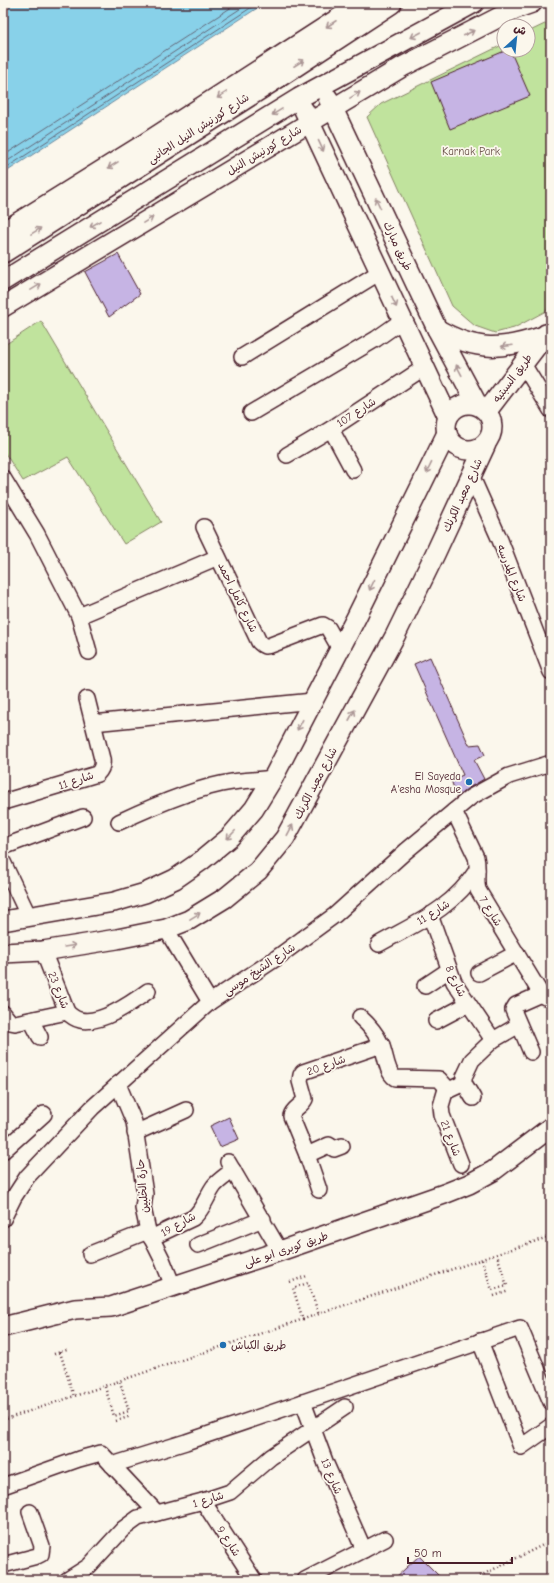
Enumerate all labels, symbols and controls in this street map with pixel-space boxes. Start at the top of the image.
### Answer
north arrow [496,18,536,58]
one-way arrow [326,20,337,28]
text: ش [512,21,529,38]
one-way arrow [463,28,475,36]
one-way arrow [410,32,422,39]
one-way arrow [293,59,304,67]
street label: شارع كورنيش النيل الجانبى [145,91,253,168]
one-way arrow [216,91,228,99]
one-way arrow [349,91,361,99]
one-way arrow [272,107,283,116]
street label: شارع كورنيش النيل [225,123,305,180]
one-way arrow [318,140,325,152]
park label: Karnak Park [442,145,501,158]
one-way arrow [107,161,119,169]
one-way arrow [374,197,381,209]
one-way arrow [142,216,153,224]
street label: طريق مبارك [380,219,415,273]
one-way arrow [90,220,101,228]
one-way arrow [30,227,41,235]
one-way arrow [30,283,41,291]
one-way arrow [391,296,398,308]
one-way arrow [501,342,514,349]
street label: طريق السبتيه [490,351,536,406]
one-way arrow [455,364,462,376]
street label: شارع 107 [334,395,379,431]
street label: شارع معبد الكرنك [440,456,487,535]
one-way arrow [425,462,433,474]
street label: شارع المدرسه [492,543,529,604]
street label: شارع كامل احمد [213,560,260,635]
one-way arrow [368,579,375,591]
one-way arrow [348,709,356,721]
one-way arrow [296,719,303,731]
street label: شارع معبد الكرنك [291,745,342,822]
street label: شارع 11 [57,769,96,794]
place label: El Sayeda A'esha Mosque [391,770,461,796]
marker: El Sayeda A'esha Mosque [464,777,474,787]
one-way arrow [287,824,294,836]
one-way arrow [226,830,236,840]
street label: شارع 7 [475,894,505,930]
street label: شارع 11 [414,897,453,929]
one-way arrow [189,911,201,919]
street label: شارع الشيخ موسى [221,941,299,1000]
one-way arrow [63,942,76,950]
street label: شارع 8 [441,963,469,1000]
street label: شارع 23 [43,970,72,1011]
street label: شارع 20 [305,1053,348,1080]
street label: شارع 21 [436,1118,463,1159]
street label: حارة الخلبين [134,1158,152,1214]
street label: شارع 19 [159,1210,199,1241]
street label: طريق كوبرى ابو على [242,1229,330,1271]
place label: طريق الكباش [231,1339,286,1353]
marker: طريق الكباش [218,1340,228,1350]
street label: شارع 13 [316,1456,345,1497]
street label: شارع 1 [191,1489,226,1512]
street label: شارع 9 [212,1524,243,1560]
scale bar [408,1539,512,1565]
text: 50 m [414,1546,442,1560]

